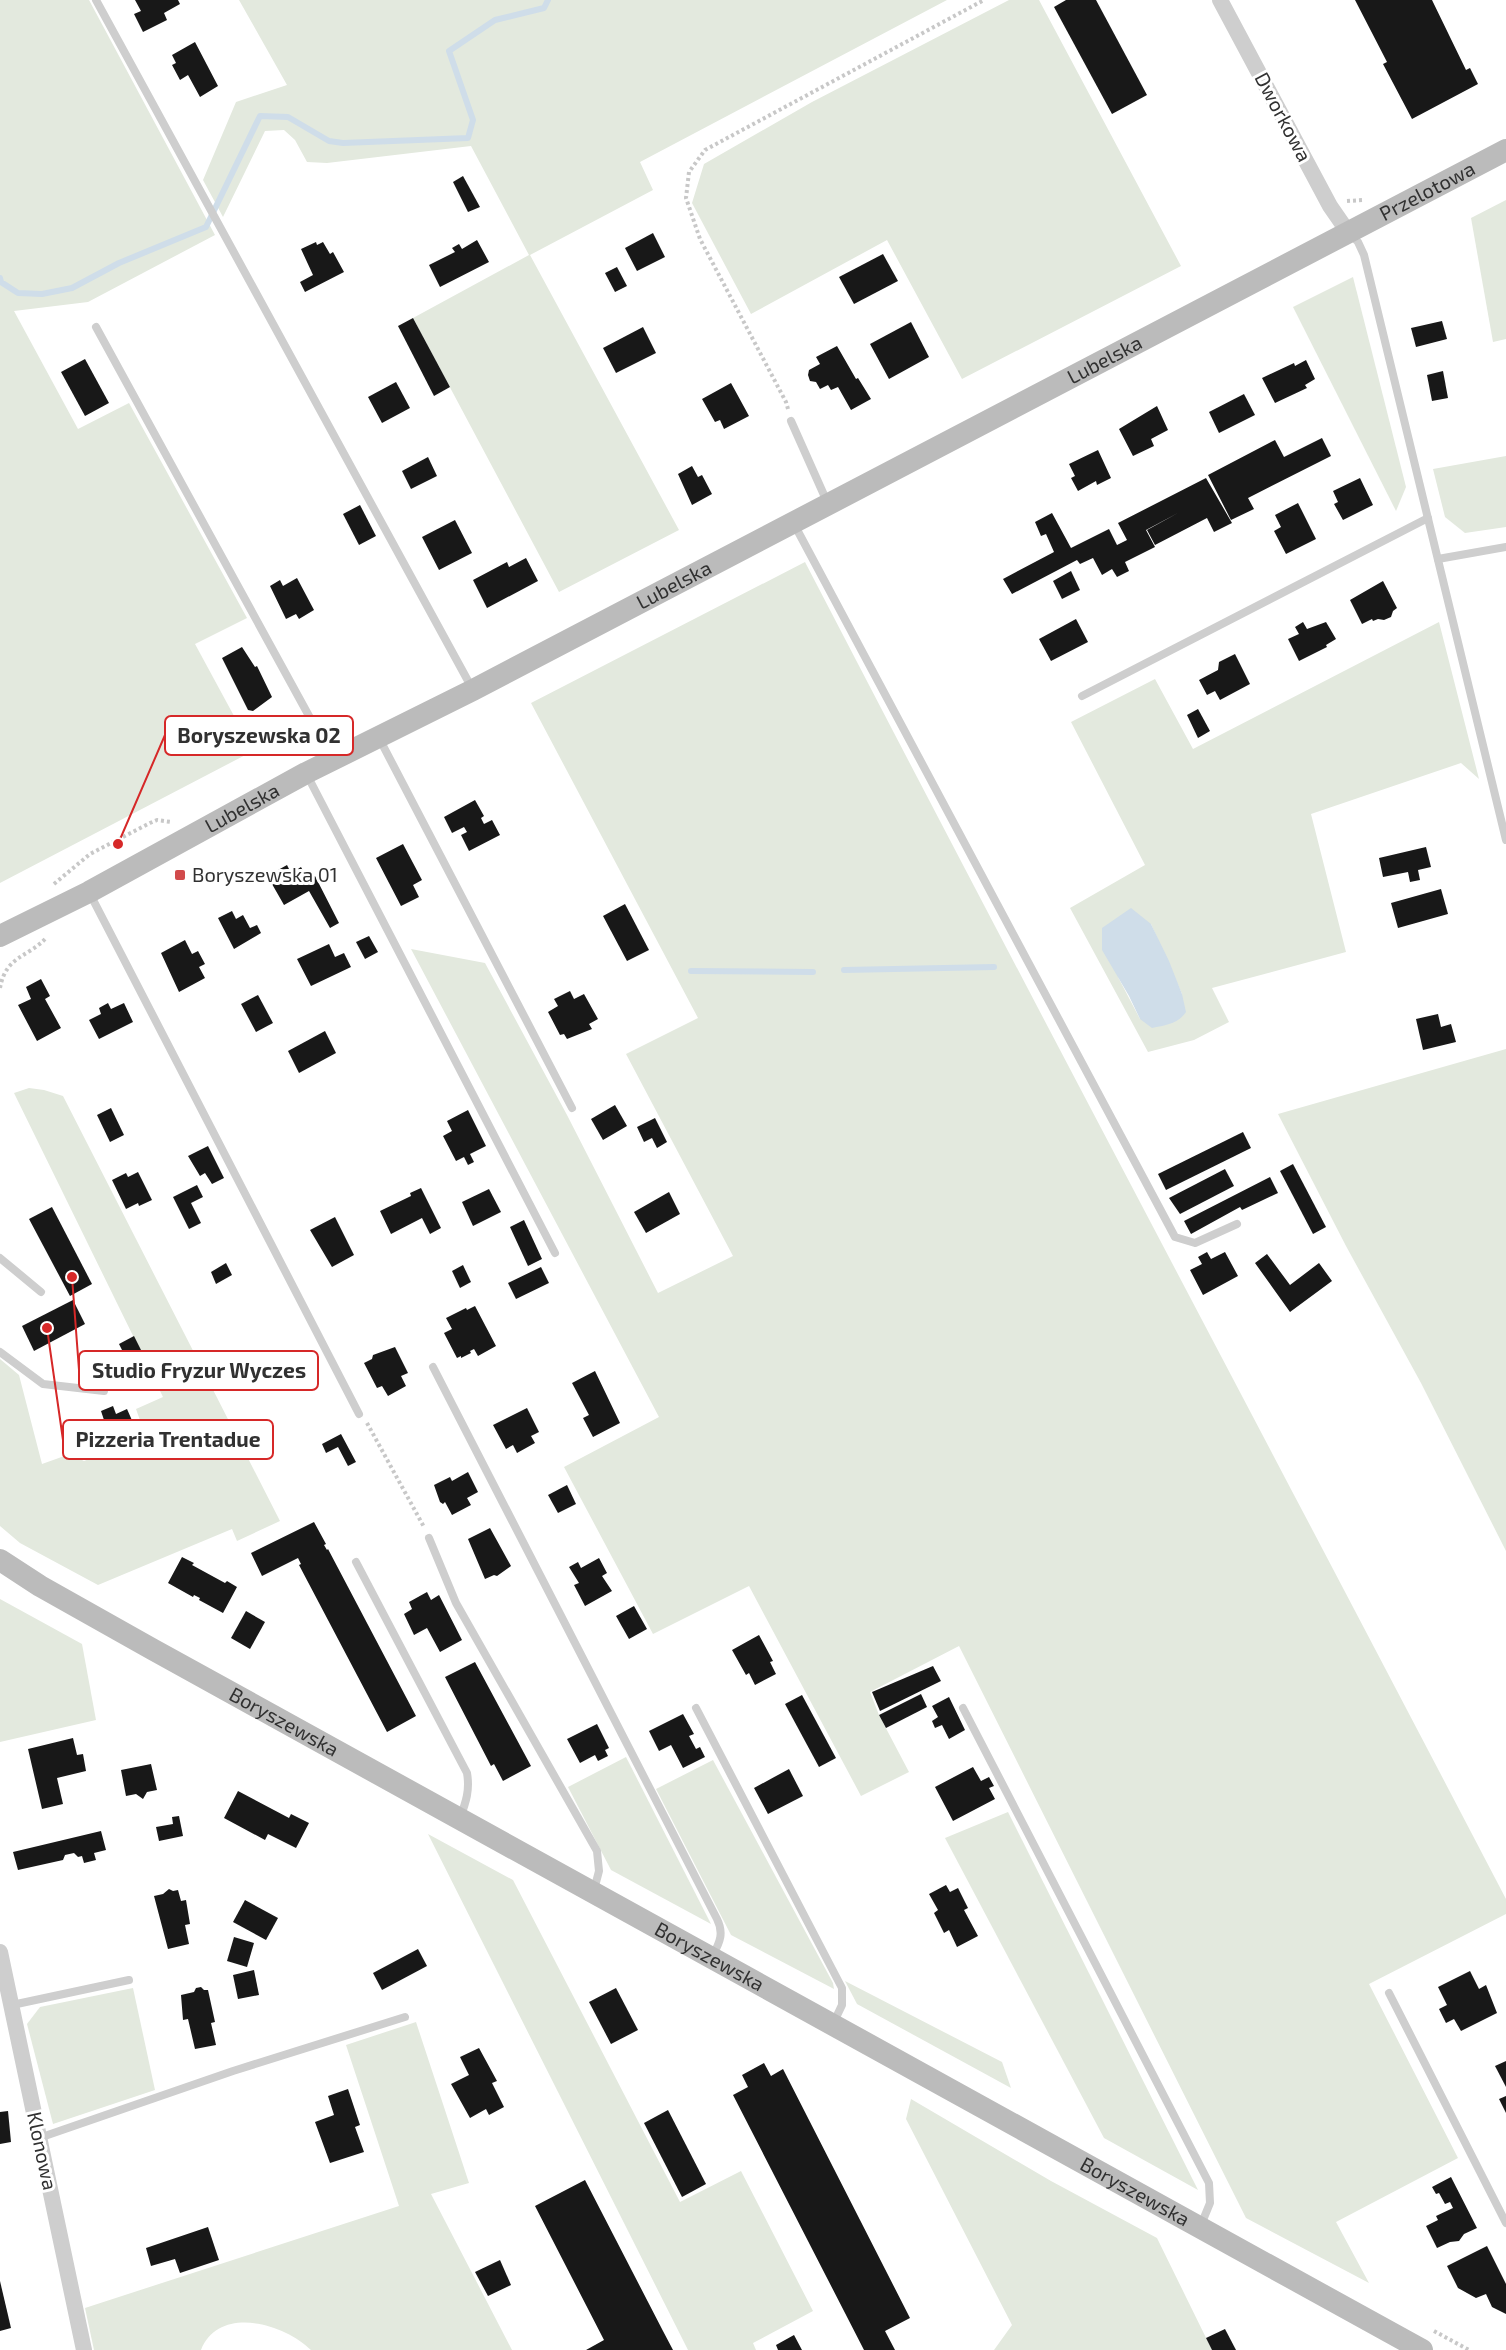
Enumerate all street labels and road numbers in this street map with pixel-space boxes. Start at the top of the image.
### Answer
street label: Dworkowa [1250,68,1317,165]
street label: Przelotowa [1375,155,1479,225]
street label: Lubelska [1063,329,1146,388]
street label: Lubelska [632,555,715,614]
street label: Lubelska [200,777,283,837]
street label: Boryszewska [226,1681,343,1761]
street label: Boryszewska [651,1916,769,1996]
street label: Klonowa [23,2109,63,2192]
street label: Boryszewska [1077,2151,1194,2231]

